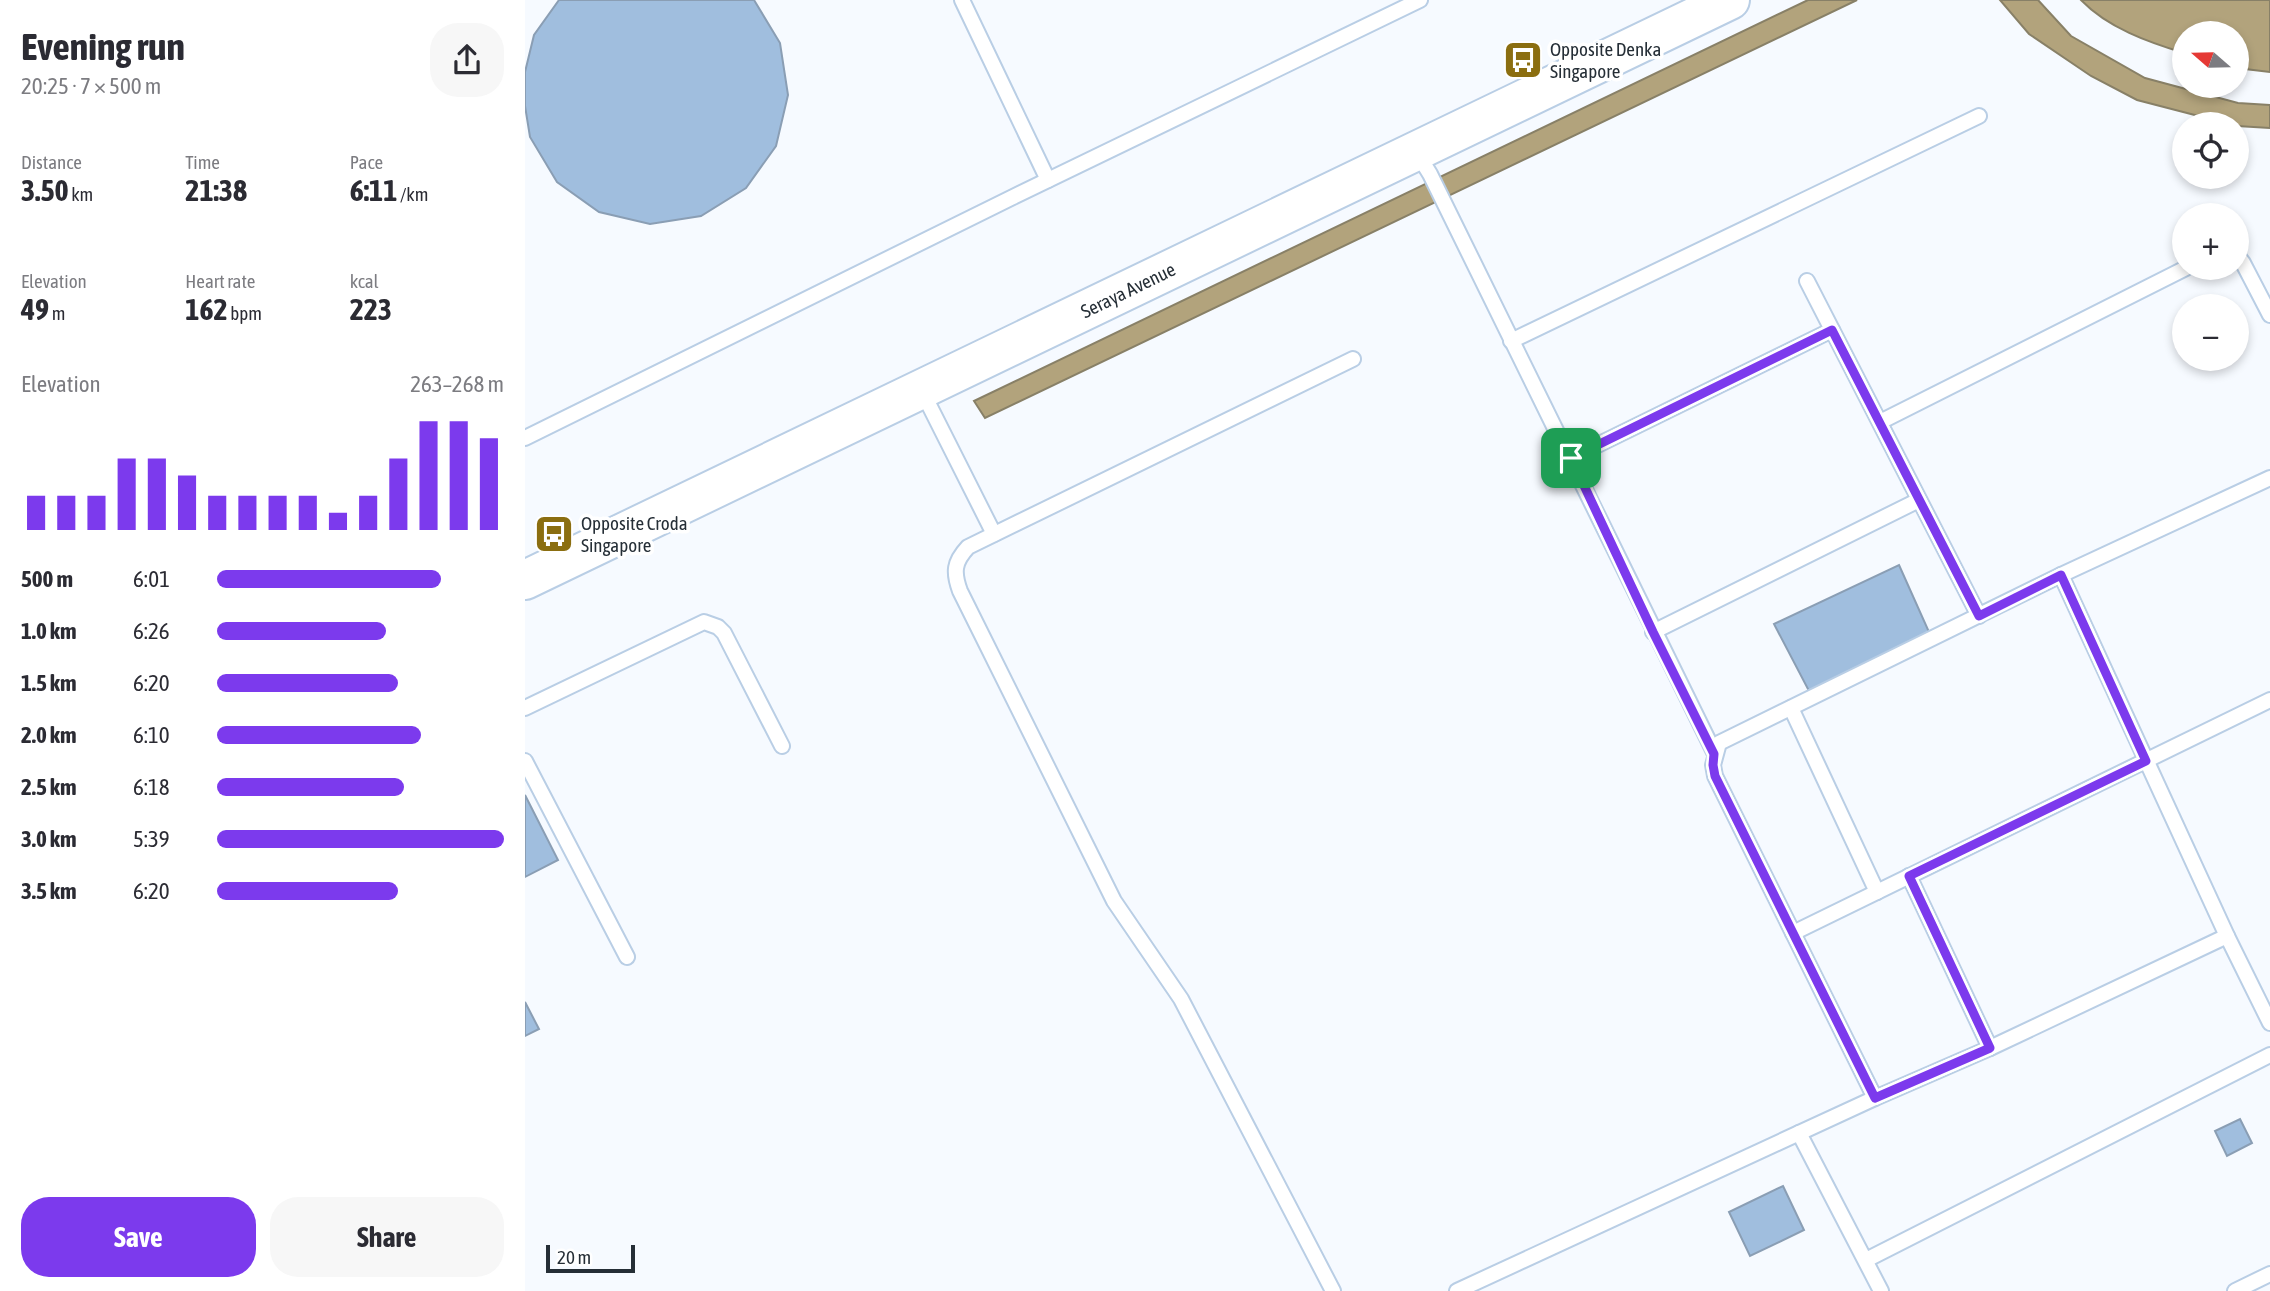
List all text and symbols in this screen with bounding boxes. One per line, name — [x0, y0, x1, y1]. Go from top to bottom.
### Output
north arrow — [2172, 21, 2249, 98]
map controls — [2172, 21, 2249, 371]
button: share — [430, 23, 504, 97]
text: Evening run — [21, 25, 185, 68]
place label: Opposite Denka Singapore — [1550, 38, 1661, 82]
bus stop icon: Opposite Denka Singapore — [1502, 39, 1544, 81]
text: 20:25 · 7 × 500 m — [21, 73, 161, 99]
button: locate — [2172, 112, 2249, 189]
text: Distance — [21, 151, 82, 173]
text: Time — [185, 151, 220, 173]
text: Pace — [350, 151, 383, 173]
text: 3.50 — [21, 173, 69, 207]
text: 21:38 — [185, 173, 247, 207]
text: 6:11 — [350, 173, 397, 207]
text: km — [69, 183, 93, 205]
text: /km — [397, 183, 428, 205]
button: + — [2172, 203, 2249, 280]
street label: Seraya Avenue — [1077, 258, 1179, 322]
text: Elevation — [21, 270, 87, 292]
text: Heart rate — [185, 270, 255, 292]
text: kcal — [350, 270, 379, 292]
text: 49 — [21, 292, 49, 326]
text: 162 — [185, 292, 228, 326]
text: 223 — [350, 292, 392, 326]
button: − — [2172, 294, 2249, 371]
text: m — [49, 302, 66, 324]
text: bpm — [228, 302, 262, 324]
text: Elevation — [21, 371, 101, 397]
text: 263–268 m — [410, 371, 504, 397]
pin — [1541, 428, 1601, 488]
icon: arrive — [1552, 439, 1590, 477]
place label: Opposite Croda Singapore — [581, 512, 688, 556]
bus stop icon: Opposite Croda Singapore — [533, 513, 575, 555]
text: 500 m — [21, 566, 73, 592]
text: 6:01 — [133, 566, 170, 592]
text: 1.0 km — [21, 618, 77, 644]
text: 6:26 — [133, 618, 170, 644]
text: 1.5 km — [21, 670, 77, 696]
text: 6:20 — [133, 670, 170, 696]
text: 2.0 km — [21, 722, 77, 748]
text: 6:10 — [133, 722, 170, 748]
text: 2.5 km — [21, 774, 77, 800]
text: 6:18 — [133, 774, 170, 800]
text: 3.0 km — [21, 826, 77, 852]
text: 5:39 — [133, 826, 170, 852]
text: 3.5 km — [21, 878, 77, 904]
text: 6:20 — [133, 878, 170, 904]
button: Save — [21, 1197, 256, 1277]
button: Share — [270, 1197, 504, 1277]
scale bar — [546, 1242, 635, 1274]
text: 20 m — [557, 1246, 591, 1268]

